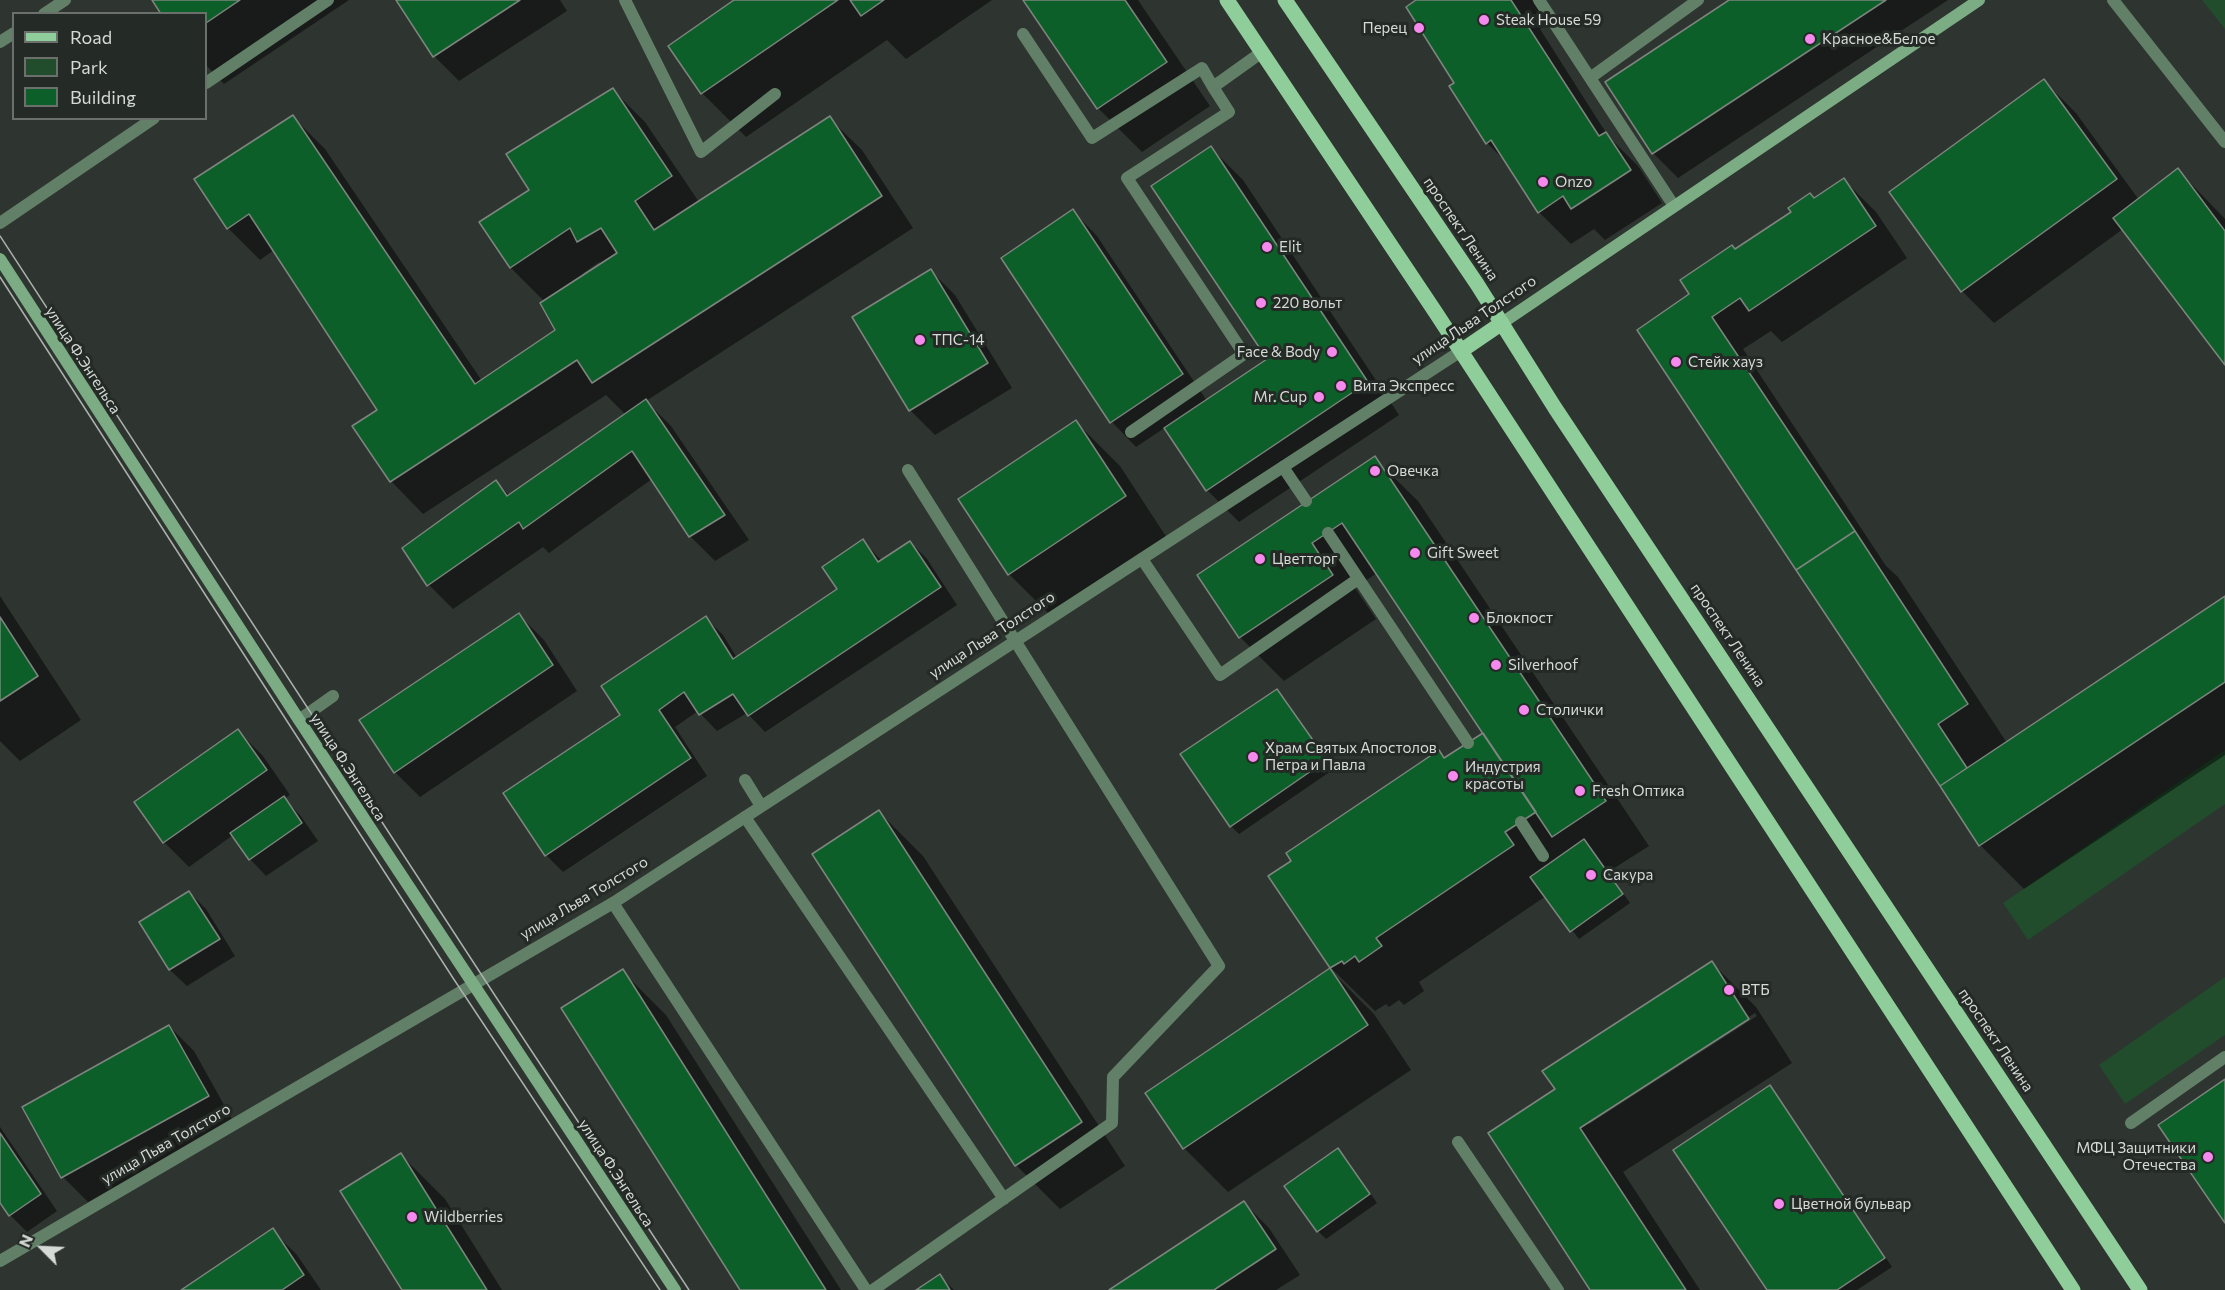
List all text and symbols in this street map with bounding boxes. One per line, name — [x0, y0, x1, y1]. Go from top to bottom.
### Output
place label: Steak House 59 — [1496, 11, 1601, 29]
legend — [12, 12, 207, 120]
marker: Steak House 59 — [1477, 13, 1491, 27]
place label: Перец — [1362, 19, 1407, 37]
marker: Перец — [1412, 21, 1426, 35]
text: Road — [70, 26, 112, 48]
place label: Красное&Белое — [1822, 30, 1935, 48]
marker: Красное&Белое — [1803, 32, 1817, 46]
text: Park — [70, 56, 108, 78]
text: Building — [70, 86, 136, 108]
place label: Onzo — [1555, 173, 1592, 191]
street label: проспект Ленина — [1420, 174, 1502, 284]
marker: Onzo — [1536, 175, 1550, 189]
place label: Elit — [1279, 238, 1302, 256]
marker: Elit — [1260, 240, 1274, 254]
street label: улица Льва Толстого — [1408, 272, 1540, 368]
place label: 220 вольт — [1273, 294, 1342, 312]
marker: 220 вольт — [1254, 296, 1268, 310]
street label: улица Ф.Энгельса — [42, 303, 124, 417]
place label: ТПС-14 — [932, 331, 985, 349]
marker: ТПС-14 — [913, 333, 927, 347]
place label: Face & Body — [1237, 343, 1320, 361]
marker: Face & Body — [1325, 345, 1339, 359]
place label: Стейк хауз — [1688, 353, 1763, 371]
marker: Стейк хауз — [1669, 355, 1683, 369]
place label: Вита Экспресс — [1353, 377, 1454, 395]
marker: Вита Экспресс — [1334, 379, 1348, 393]
place label: Mr. Cup — [1253, 388, 1307, 406]
marker: Mr. Cup — [1312, 390, 1326, 404]
place label: Овечка — [1387, 462, 1439, 480]
marker: Овечка — [1368, 464, 1382, 478]
place label: Gift Sweet — [1427, 544, 1499, 562]
marker: Gift Sweet — [1408, 546, 1422, 560]
place label: Цветторг — [1272, 550, 1338, 568]
marker: Цветторг — [1253, 552, 1267, 566]
street label: проспект Ленина — [1687, 580, 1769, 690]
street label: улица Льва Толстого — [926, 588, 1058, 682]
place label: Блокпост — [1486, 609, 1553, 627]
marker: Блокпост — [1467, 611, 1481, 625]
place label: Silverhoof — [1508, 656, 1578, 674]
marker: Silverhoof — [1489, 658, 1503, 672]
place label: Столички — [1536, 701, 1604, 719]
marker: Столички — [1517, 703, 1531, 717]
street label: улица Ф.Энгельса — [307, 710, 389, 824]
place label: Храм Святых Апостолов Петра и Павла — [1265, 739, 1437, 774]
marker: Храм Святых Апостолов Петра и Павла — [1246, 750, 1260, 764]
place label: Индустрия красоты — [1465, 758, 1541, 793]
marker: Индустрия красоты — [1446, 769, 1460, 783]
place label: Fresh Оптика — [1592, 782, 1685, 800]
marker: Fresh Оптика — [1573, 784, 1587, 798]
street label: улица Льва Толстого — [517, 853, 651, 943]
place label: Сакура — [1603, 866, 1653, 884]
marker: Сакура — [1584, 868, 1598, 882]
place label: ВТБ — [1741, 981, 1770, 999]
marker: ВТБ — [1722, 983, 1736, 997]
street label: проспект Ленина — [1955, 985, 2037, 1095]
street label: улица Льва Толстого — [98, 1100, 234, 1188]
street label: улица Ф.Энгельса — [575, 1116, 657, 1230]
place label: МФЦ Защитники Отечества — [2076, 1139, 2196, 1174]
marker: МФЦ Защитники Отечества — [2201, 1150, 2215, 1164]
place label: Цветной бульвар — [1791, 1195, 1911, 1213]
marker: Цветной бульвар — [1772, 1197, 1786, 1211]
place label: Wildberries — [424, 1208, 503, 1226]
marker: Wildberries — [405, 1210, 419, 1224]
north arrow — [12, 1218, 72, 1278]
text: N — [14, 1231, 36, 1250]

